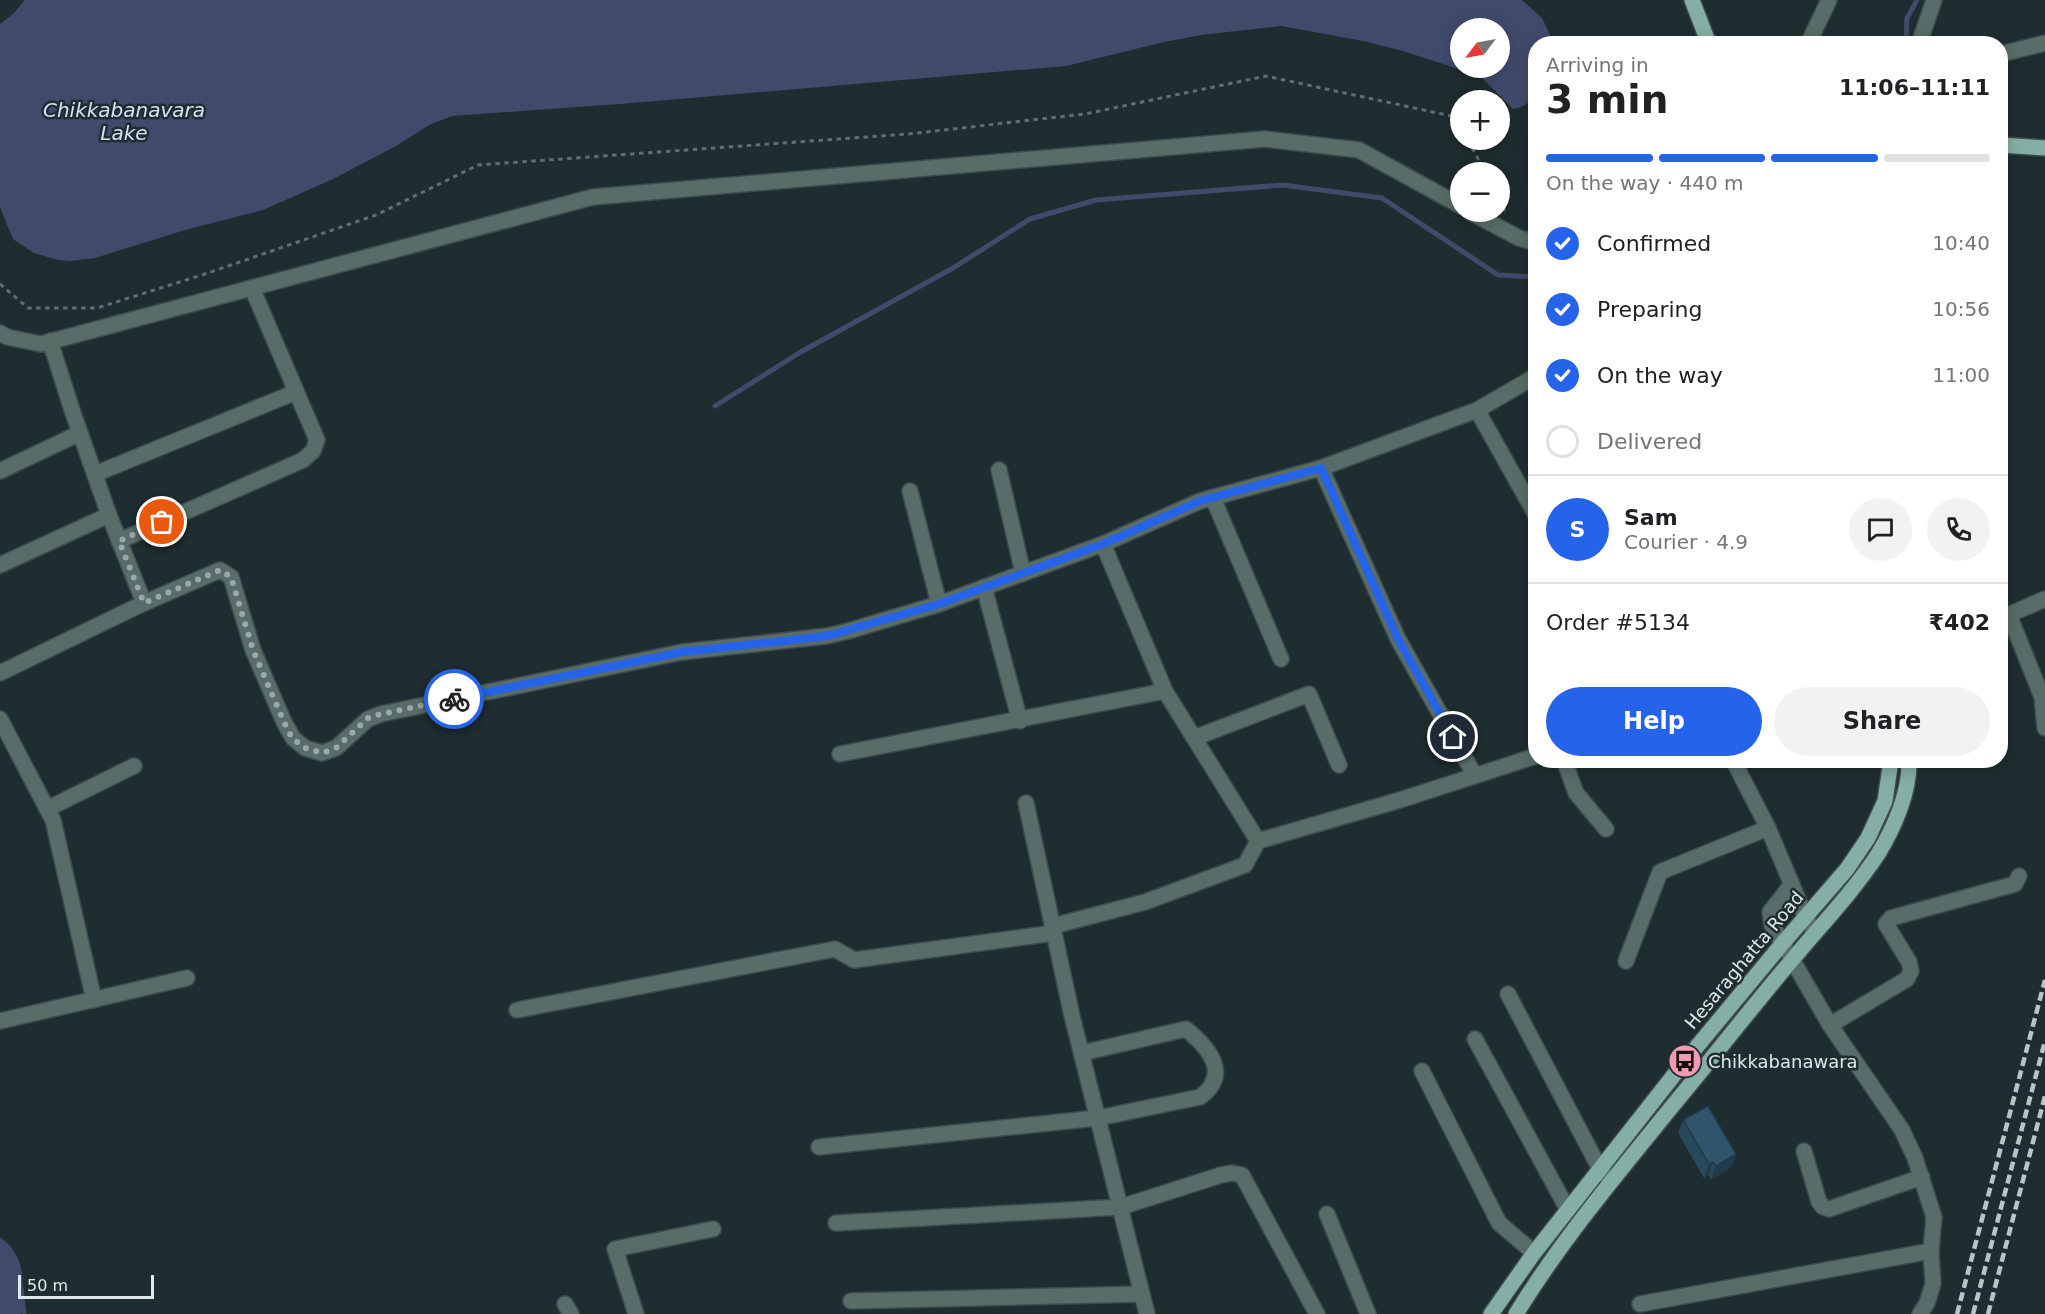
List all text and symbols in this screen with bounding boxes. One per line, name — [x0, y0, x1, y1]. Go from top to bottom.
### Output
north arrow — [1450, 18, 1510, 78]
map controls — [1450, 18, 1510, 222]
text: Arriving in — [1546, 53, 1649, 77]
text: 11:06–11:11 — [1839, 75, 1990, 100]
text: 3 min — [1546, 77, 1668, 122]
button: + — [1450, 90, 1510, 150]
water label: Chikkabanavara Lake — [43, 98, 205, 145]
button: − — [1450, 162, 1510, 222]
text: On the way · 440 m — [1546, 171, 1744, 195]
icon: check — [1546, 227, 1579, 260]
text: Confirmed — [1597, 231, 1711, 256]
text: 10:40 — [1932, 231, 1990, 255]
icon: check — [1546, 293, 1579, 326]
text: Preparing — [1597, 297, 1703, 322]
text: 10:56 — [1932, 297, 1990, 321]
icon: check — [1546, 359, 1579, 392]
text: On the way — [1597, 363, 1723, 388]
text: 11:00 — [1932, 363, 1990, 387]
text: Delivered — [1597, 429, 1702, 454]
pin — [136, 496, 187, 547]
button: chat — [1849, 498, 1912, 561]
button: phone — [1927, 498, 1990, 561]
icon: bag — [145, 505, 178, 538]
text: Sam — [1624, 505, 1678, 530]
text: S — [1570, 517, 1585, 542]
text: Courier · 4.9 — [1624, 530, 1748, 554]
text: Order #5134 — [1546, 610, 1690, 635]
text: ₹402 — [1929, 610, 1990, 635]
courier — [424, 669, 484, 729]
icon: bike — [438, 683, 471, 716]
button: Help — [1546, 687, 1762, 756]
button: Share — [1774, 687, 1990, 756]
pin — [1427, 711, 1478, 762]
icon: home — [1436, 720, 1469, 753]
street label: Hesaraghatta Road — [1680, 887, 1808, 1033]
bus stop icon: Chikkabanawara — [1667, 1043, 1703, 1079]
place label: Chikkabanawara — [1708, 1051, 1858, 1072]
scale bar — [18, 1272, 154, 1300]
text: 50 m — [27, 1276, 68, 1295]

